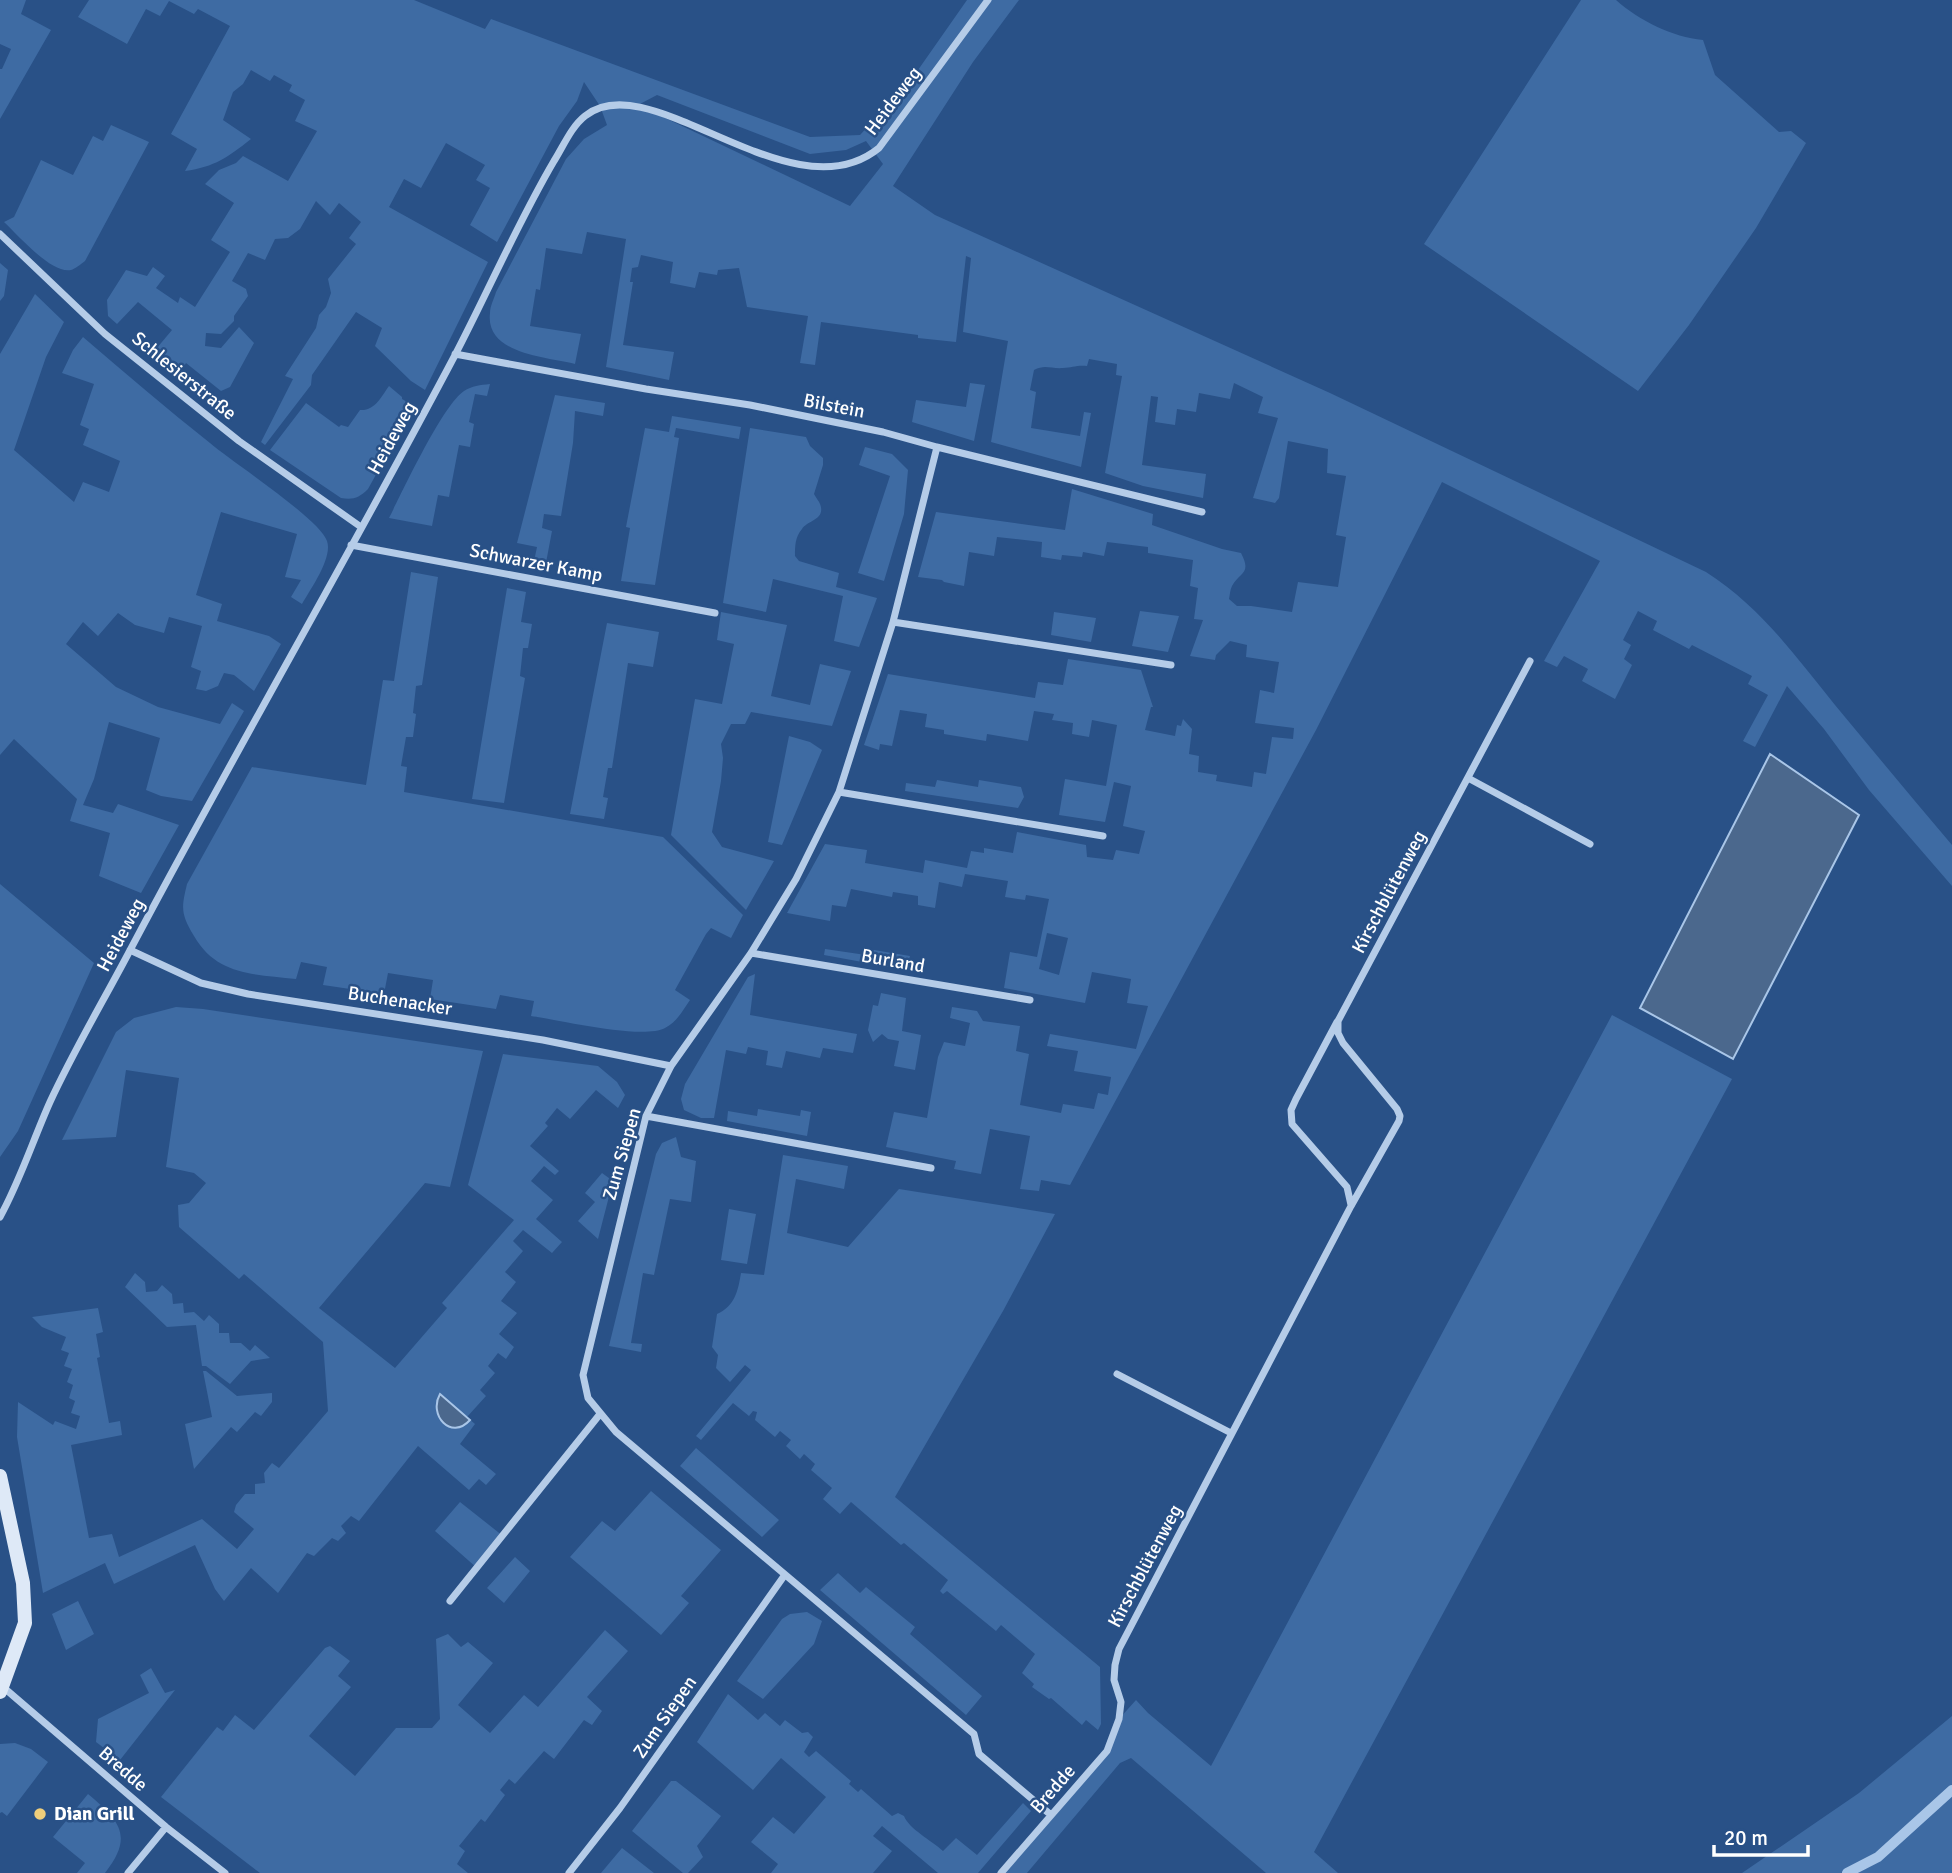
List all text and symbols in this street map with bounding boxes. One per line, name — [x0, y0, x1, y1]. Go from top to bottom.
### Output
street label: Heideweg — [859, 62, 927, 140]
street label: Schlesierstraße — [127, 327, 241, 425]
street label: Bilstein — [801, 388, 867, 424]
street label: Heideweg — [362, 397, 422, 479]
street label: Schwarzer Kamp — [467, 538, 605, 588]
street label: Kirschblütenweg — [1346, 826, 1432, 958]
street label: Heideweg — [92, 894, 150, 976]
street label: Burland — [859, 944, 927, 978]
street label: Buchenacker — [346, 981, 454, 1021]
street label: Zum Siepen — [597, 1105, 647, 1203]
street label: Kirschblütenweg — [1102, 1500, 1188, 1632]
street label: Zum Siepen — [628, 1671, 702, 1763]
street label: Bredde — [94, 1741, 152, 1797]
street label: Bredde — [1025, 1760, 1081, 1818]
place label: Dian Grill — [54, 1802, 134, 1826]
marker: Dian Grill — [32, 1806, 48, 1822]
scale bar — [1714, 1814, 1808, 1858]
text: 20 m — [1724, 1825, 1768, 1851]

